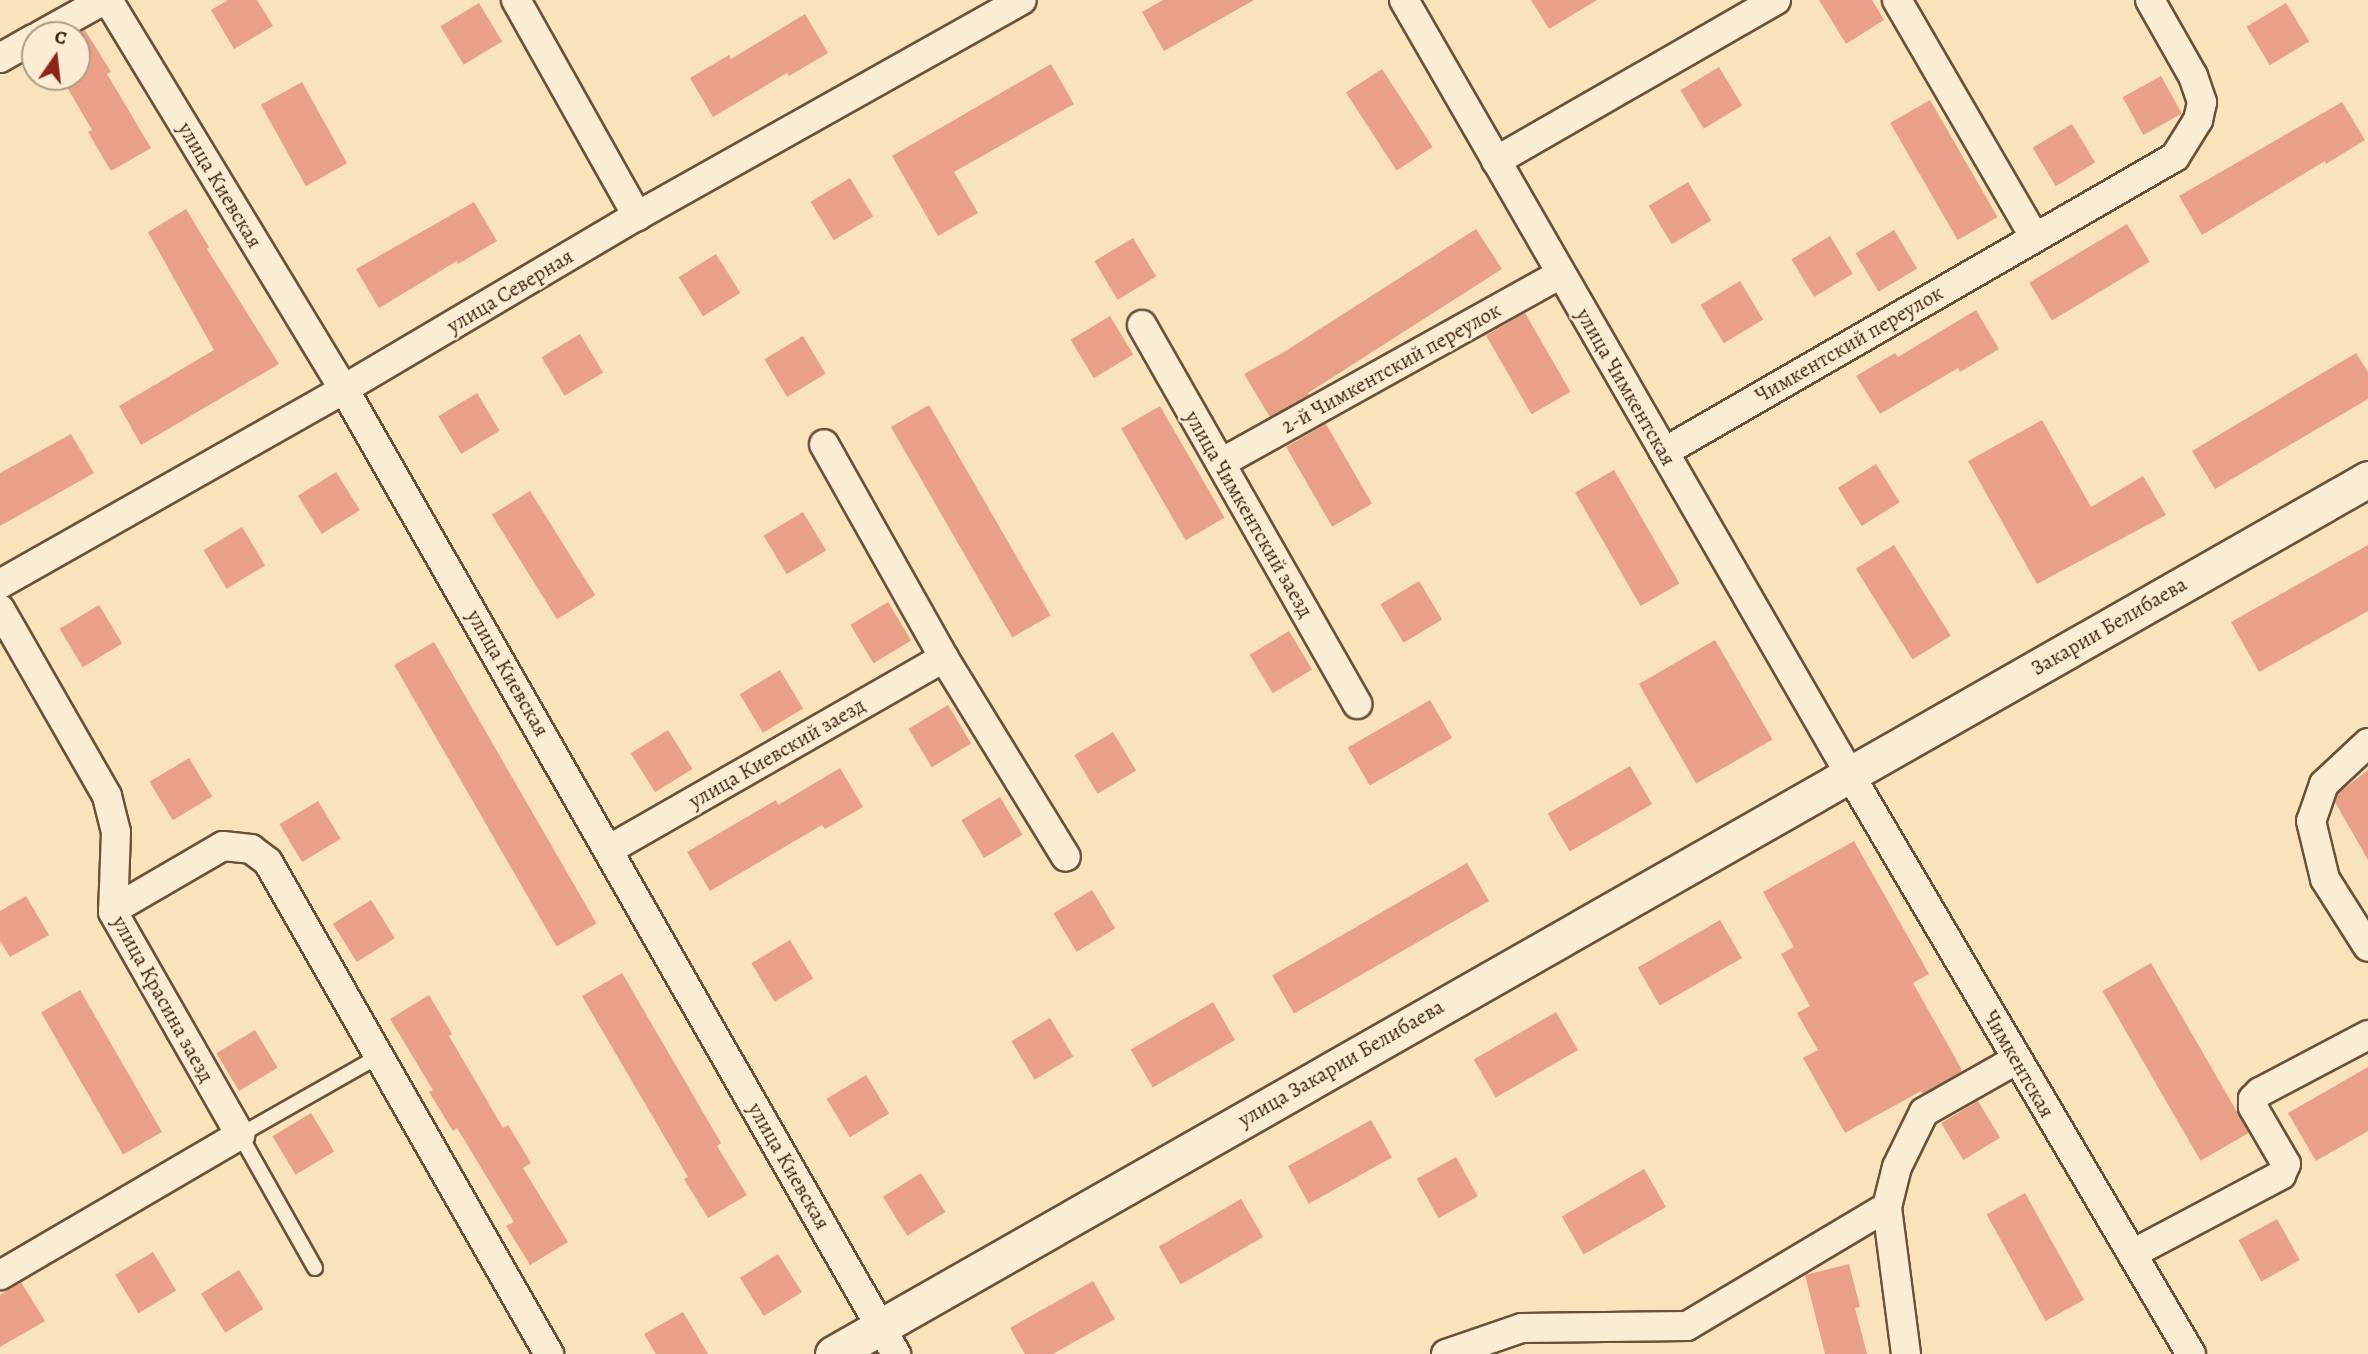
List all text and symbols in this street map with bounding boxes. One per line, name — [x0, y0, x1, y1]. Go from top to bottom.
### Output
north arrow — [21, 21, 91, 91]
text: С — [52, 24, 69, 52]
street label: улица Киевская — [173, 117, 267, 253]
street label: улица Северная — [442, 243, 578, 339]
street label: Чимкентский переулок — [1751, 280, 1947, 408]
street label: 2-й Чимкентский переулок — [1277, 297, 1505, 439]
street label: улица Чимкентская — [1571, 304, 1681, 470]
street label: улица Чимкентский заезд — [1179, 406, 1319, 622]
street label: Закарии Белибаева — [2027, 571, 2191, 681]
street label: улица Киевская — [461, 605, 555, 741]
street label: улица Киевский заезд — [684, 692, 870, 814]
street label: улица Красина заезд — [107, 911, 219, 1087]
street label: улица Закарии Белибаева — [1234, 994, 1448, 1132]
street label: Чимкентская — [1978, 1006, 2060, 1122]
street label: улица Киевская — [742, 1098, 836, 1234]

